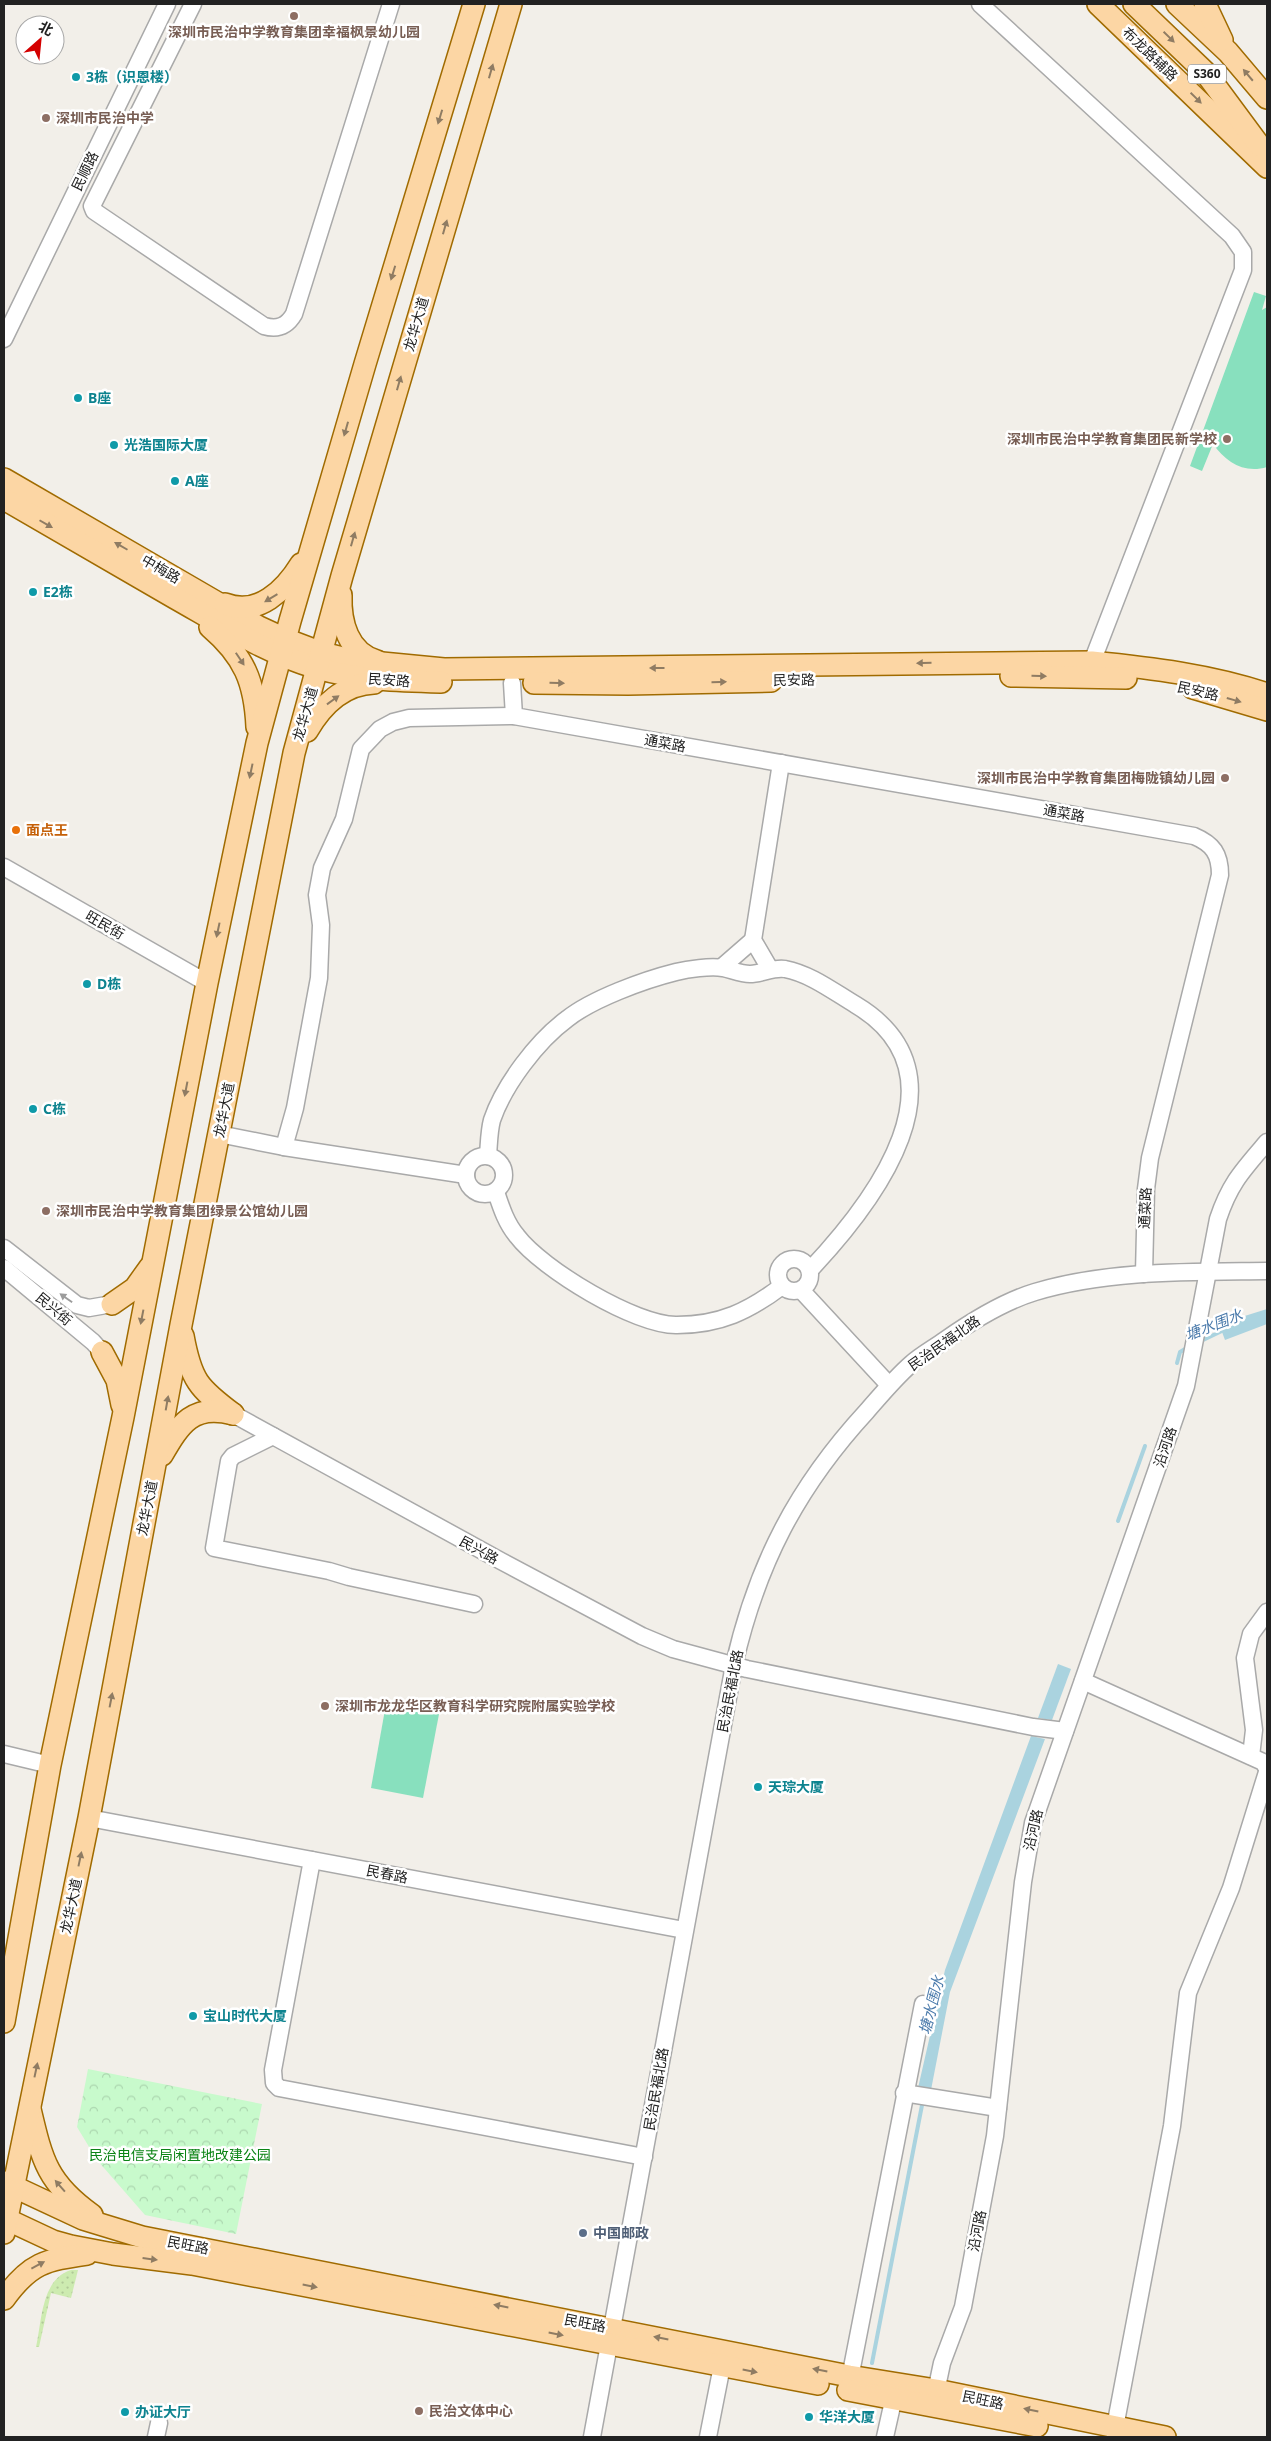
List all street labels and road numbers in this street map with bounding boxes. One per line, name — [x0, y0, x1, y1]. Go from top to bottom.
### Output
street label: 布龙路辅路 — [1119, 22, 1182, 85]
road number: S360 — [1188, 64, 1226, 84]
street label: 民顺路 — [67, 148, 102, 194]
street label: 龙华大道 — [399, 294, 432, 353]
street label: 中梅路 — [138, 550, 184, 587]
street label: 民安路 — [367, 669, 411, 690]
street label: 民安路 — [773, 670, 815, 689]
street label: 民安路 — [1176, 677, 1221, 704]
street label: 龙华大道 — [288, 684, 321, 743]
street label: 通菜路 — [643, 730, 687, 756]
street label: 通菜路 — [1042, 800, 1086, 826]
street label: 旺民街 — [82, 906, 128, 943]
street label: 龙华大道 — [209, 1081, 238, 1139]
street label: 通菜路 — [1134, 1187, 1155, 1229]
street label: 民兴街 — [32, 1288, 77, 1329]
street label: 民治民福北路 — [904, 1311, 984, 1374]
street label: 沿河路 — [1149, 1424, 1180, 1470]
street label: 龙华大道 — [132, 1479, 161, 1537]
street label: 民兴路 — [456, 1531, 502, 1568]
street label: 民治民福北路 — [712, 1648, 747, 1734]
street label: 沿河路 — [1019, 1807, 1046, 1852]
street label: 民春路 — [365, 1860, 410, 1887]
street label: 龙华大道 — [55, 1877, 86, 1935]
street label: 民治民福北路 — [639, 2046, 672, 2132]
street label: 沿河路 — [963, 2208, 990, 2253]
street label: 民旺路 — [166, 2231, 211, 2258]
street label: 民旺路 — [563, 2309, 608, 2336]
street label: 民旺路 — [961, 2386, 1006, 2413]

